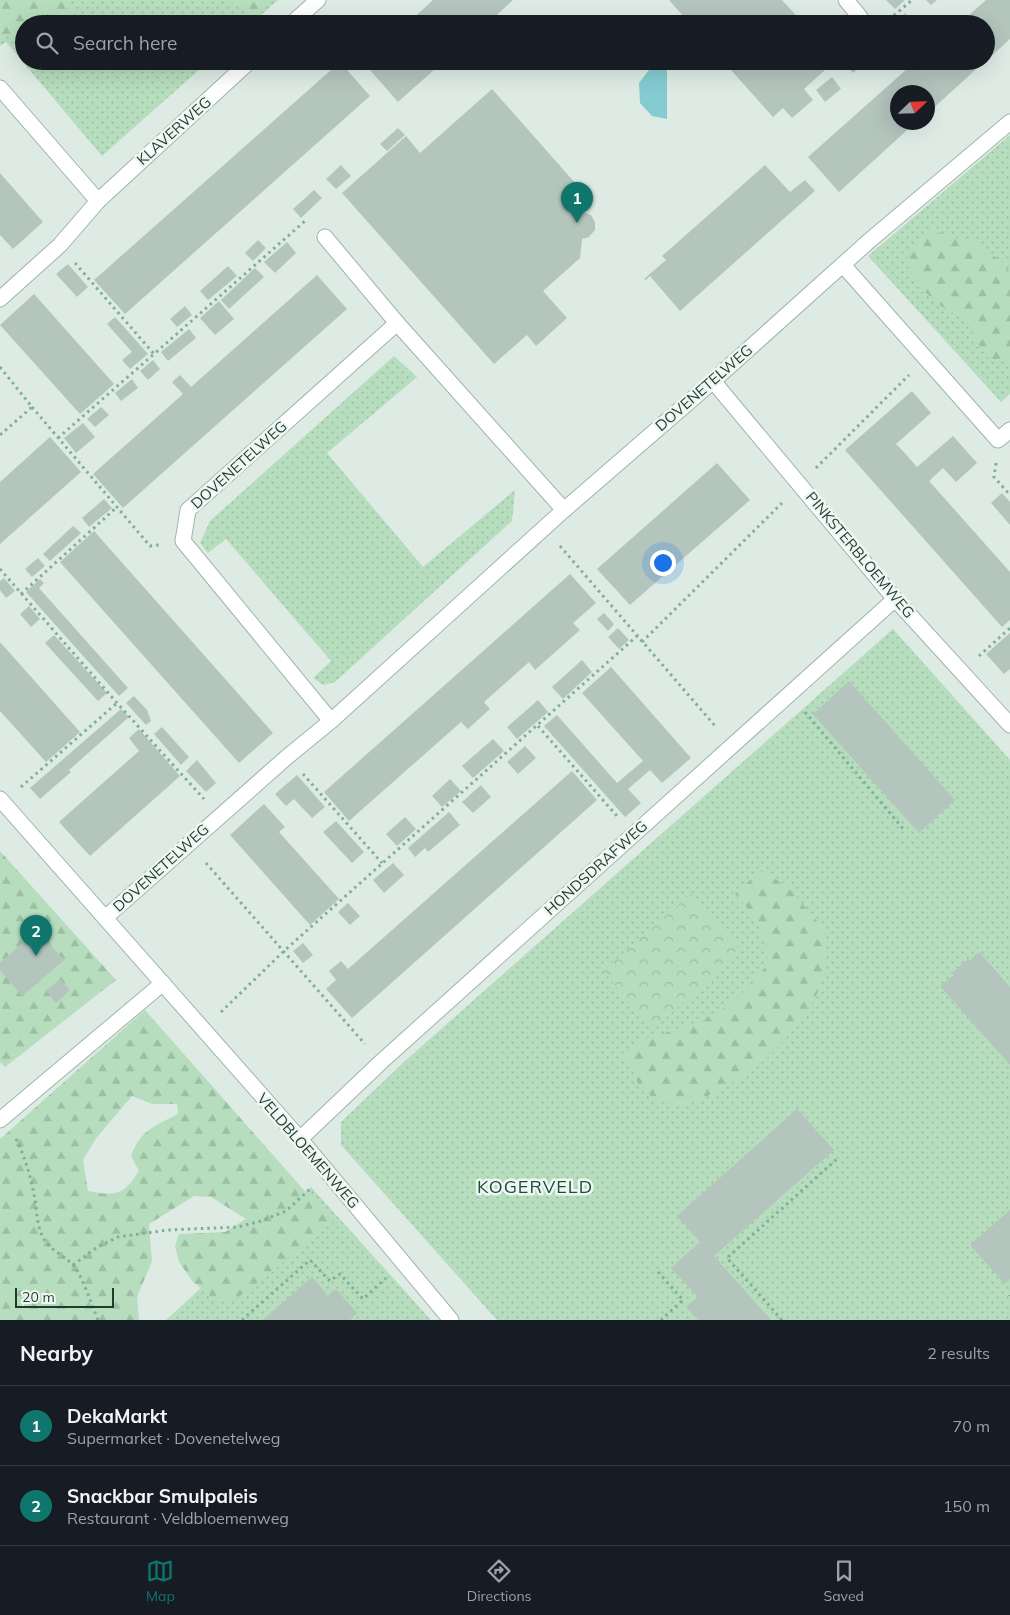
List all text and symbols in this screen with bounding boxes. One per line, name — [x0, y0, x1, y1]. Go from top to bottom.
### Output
search box — [15, 15, 995, 70]
icon: search — [33, 29, 61, 57]
text: Search here — [73, 31, 177, 55]
north arrow — [890, 85, 935, 130]
street label: KLAVERWEG — [133, 92, 215, 169]
pin: 1 — [561, 182, 593, 223]
street label: DOVENETELWEG — [651, 340, 756, 435]
street label: DOVENETELWEG — [187, 417, 291, 513]
street label: PINKSTERBLOEMWEG — [802, 488, 919, 622]
your location — [650, 550, 676, 576]
street label: HONDSDRAFWEG — [540, 816, 651, 919]
street label: DOVENETELWEG — [109, 820, 213, 916]
pin: 2 — [20, 915, 52, 956]
street label: VELDBLOEMENWEG — [253, 1089, 364, 1212]
district label: KOGERVELD — [477, 1175, 593, 1198]
scale bar — [15, 1285, 114, 1308]
text: 20 m — [22, 1288, 55, 1306]
text: Nearby — [20, 1340, 93, 1366]
text: 2 results — [927, 1343, 990, 1363]
text: DekaMarkt — [67, 1404, 167, 1428]
text: 1 — [31, 1416, 41, 1436]
text: 70 m — [953, 1416, 990, 1436]
text: Supermarket · Dovenetelweg — [67, 1428, 280, 1448]
text: Snackbar Smulpaleis — [67, 1484, 258, 1508]
text: 2 — [31, 1496, 41, 1516]
text: 150 m — [943, 1496, 990, 1516]
text: Restaurant · Veldbloemenweg — [67, 1508, 289, 1528]
tab: Map — [146, 1557, 175, 1605]
tab: Directions — [467, 1557, 532, 1605]
tab: Saved — [824, 1557, 864, 1605]

